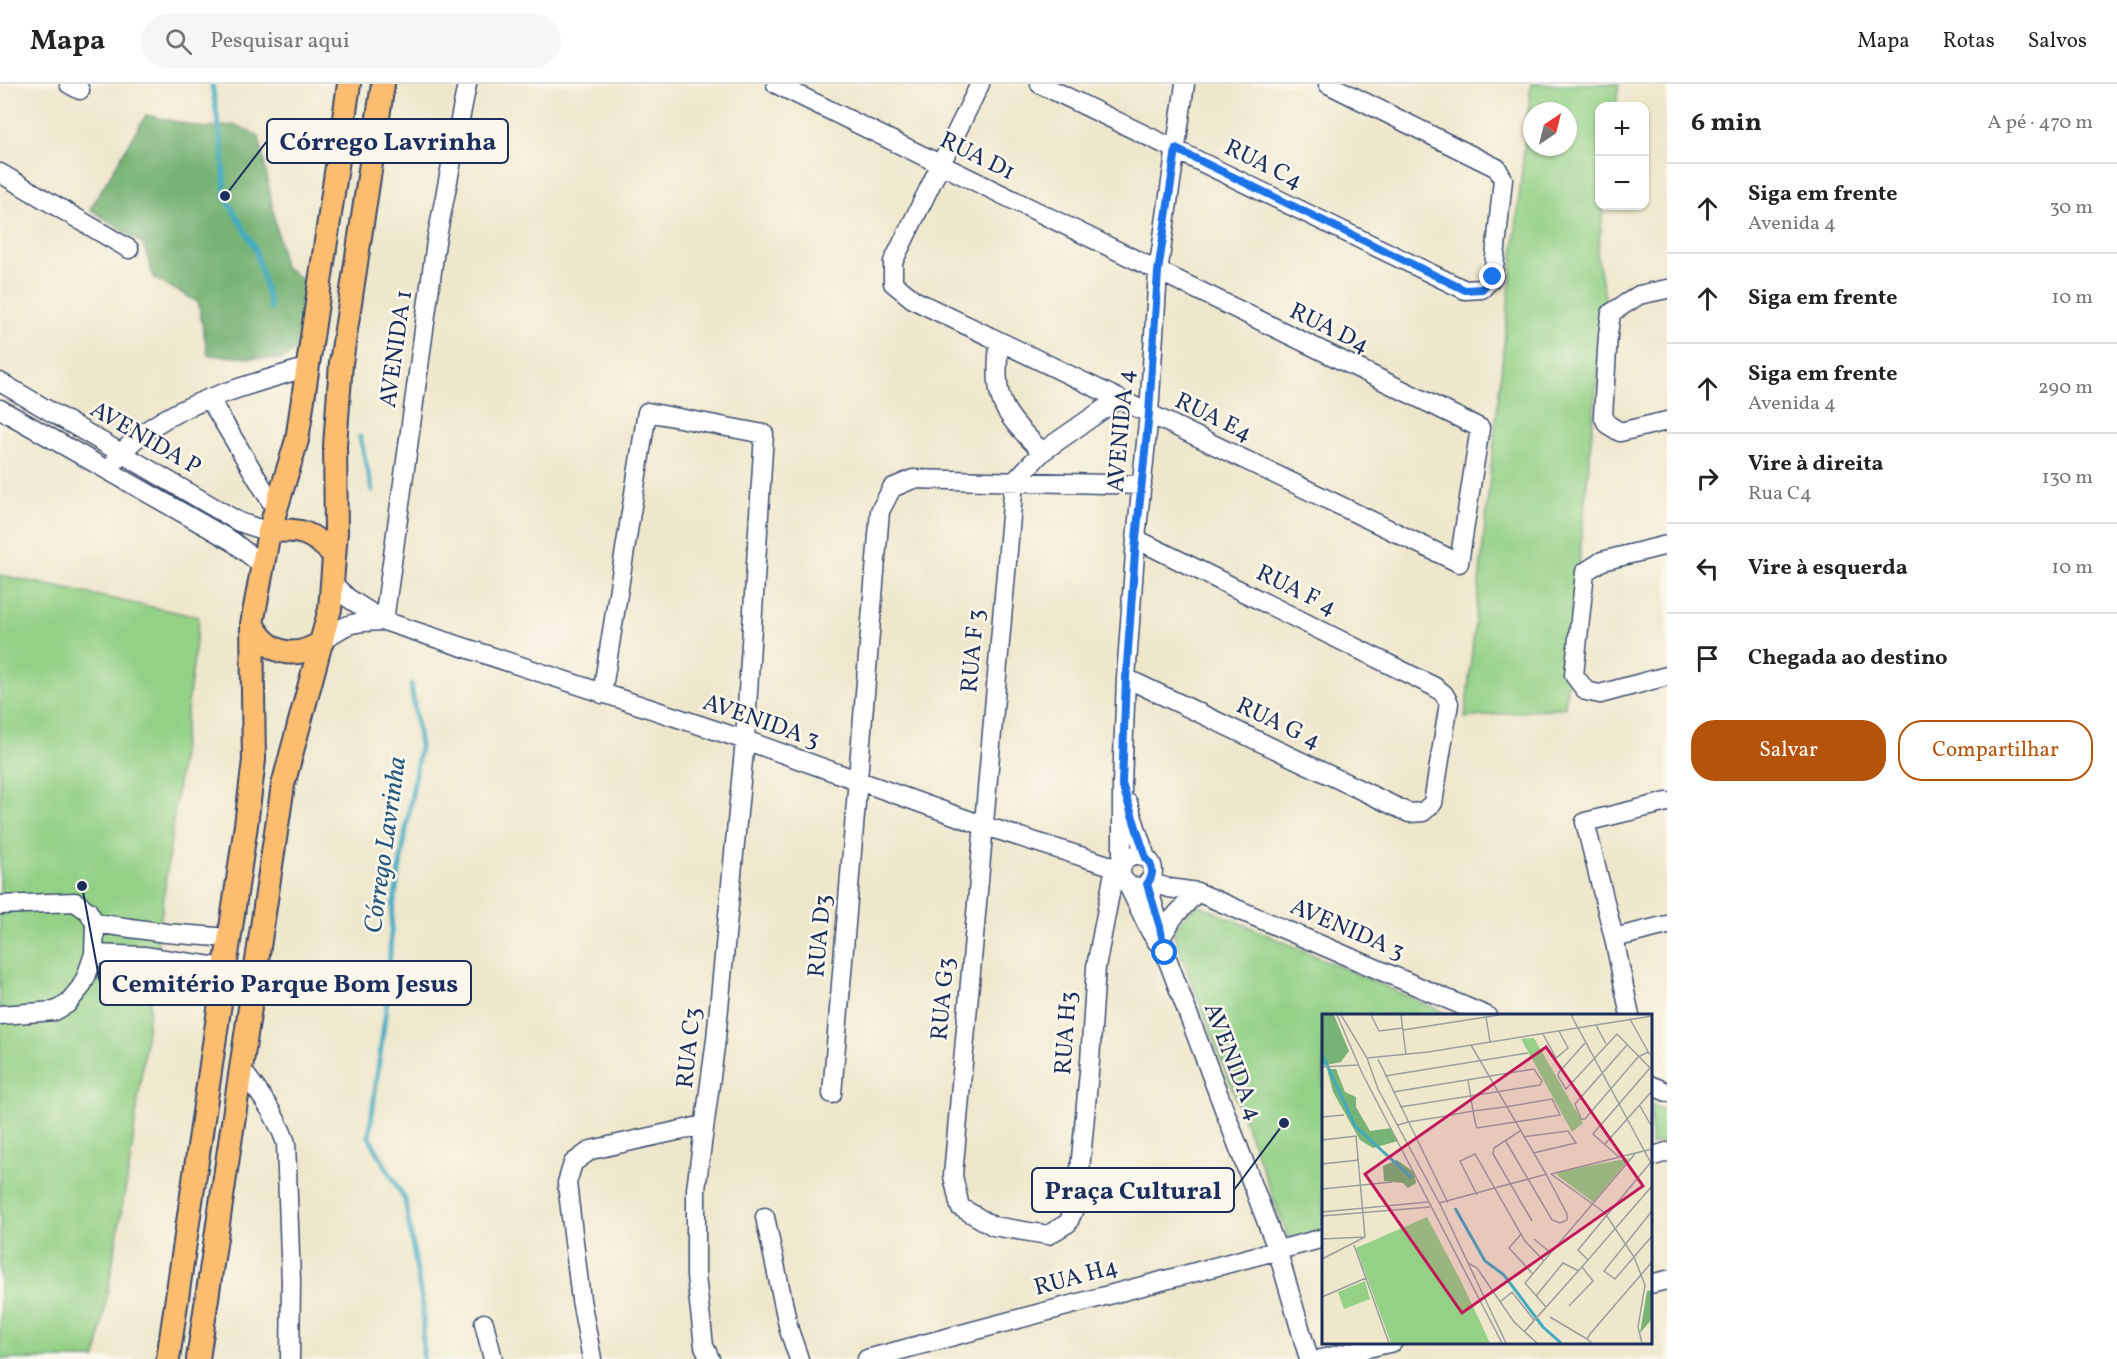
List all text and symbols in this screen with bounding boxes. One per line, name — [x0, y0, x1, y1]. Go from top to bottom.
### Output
search box — [141, 14, 561, 68]
text: Mapa — [30, 22, 105, 61]
icon: search — [162, 25, 195, 58]
text: Pesquisar aqui — [210, 26, 350, 57]
text: Mapa — [1857, 27, 1910, 56]
text: Rotas — [1943, 27, 1995, 56]
text: Salvos — [2028, 27, 2087, 56]
north arrow — [1523, 102, 1577, 156]
map controls — [1595, 102, 1649, 210]
button: + — [1595, 102, 1649, 156]
text: 6 min — [1691, 105, 1762, 141]
text: A pé · 470 m — [1988, 109, 2093, 137]
callout: Córrego Lavrinha — [267, 119, 508, 163]
street label: RUA D1 — [934, 124, 1020, 190]
text: Córrego Lavrinha — [279, 125, 497, 161]
street label: RUA C4 — [1218, 131, 1308, 199]
button: − — [1595, 156, 1649, 210]
text: Siga em frente — [1748, 179, 1898, 210]
icon: ahead — [1691, 192, 1724, 225]
text: 30 m — [2049, 194, 2093, 222]
text: Avenida 4 — [1748, 210, 1836, 238]
route end — [1479, 263, 1505, 289]
icon: ahead — [1691, 282, 1724, 315]
text: Siga em frente — [1748, 283, 1898, 314]
text: 10 m — [2052, 284, 2093, 312]
street label: AVENIDA 1 — [372, 288, 422, 410]
street label: RUA D4 — [1283, 295, 1375, 363]
text: Siga em frente — [1748, 359, 1898, 390]
street label: AVENIDA 4 — [1100, 368, 1144, 494]
icon: ahead — [1691, 372, 1724, 405]
text: 290 m — [2038, 374, 2093, 402]
street label: RUA E4 — [1169, 385, 1257, 451]
text: Avenida 4 — [1748, 390, 1836, 418]
street label: AVENIDA P — [83, 393, 207, 485]
text: Vire à direita — [1748, 449, 1884, 480]
icon: right — [1691, 462, 1724, 495]
text: 130 m — [2042, 464, 2093, 492]
text: Rua C4 — [1748, 480, 1812, 508]
icon: left — [1691, 552, 1724, 585]
text: Vire à esquerda — [1748, 553, 1908, 584]
text: 10 m — [2052, 554, 2093, 582]
street label: RUA F 4 — [1250, 557, 1342, 625]
street label: RUA F 3 — [953, 608, 995, 694]
icon: arrive — [1691, 642, 1724, 675]
text: Chegada ao destino — [1748, 643, 1948, 674]
street label: AVENIDA 3 — [698, 686, 824, 758]
street label: RUA G 4 — [1230, 690, 1326, 758]
button: Salvar — [1691, 720, 1886, 781]
button: Compartilhar — [1898, 720, 2093, 781]
water label: Córrego Lavrinha — [356, 754, 416, 936]
street label: AVENIDA 3 — [1284, 891, 1410, 969]
street label: RUA D3 — [800, 893, 842, 979]
route start — [1151, 939, 1177, 965]
street label: RUA G3 — [923, 956, 965, 1042]
callout: Cemitério Parque Bom Jesus — [100, 961, 471, 1005]
text: Cemitério Parque Bom Jesus — [112, 967, 458, 1003]
street label: RUA H3 — [1047, 990, 1087, 1076]
street label: AVENIDA 4 — [1194, 998, 1270, 1126]
street label: RUA C3 — [669, 1006, 711, 1090]
inset map — [1322, 1014, 1652, 1344]
callout: Praça Cultural — [1032, 1168, 1234, 1212]
text: Praça Cultural — [1044, 1174, 1222, 1210]
street label: RUA H4 — [1030, 1250, 1122, 1306]

